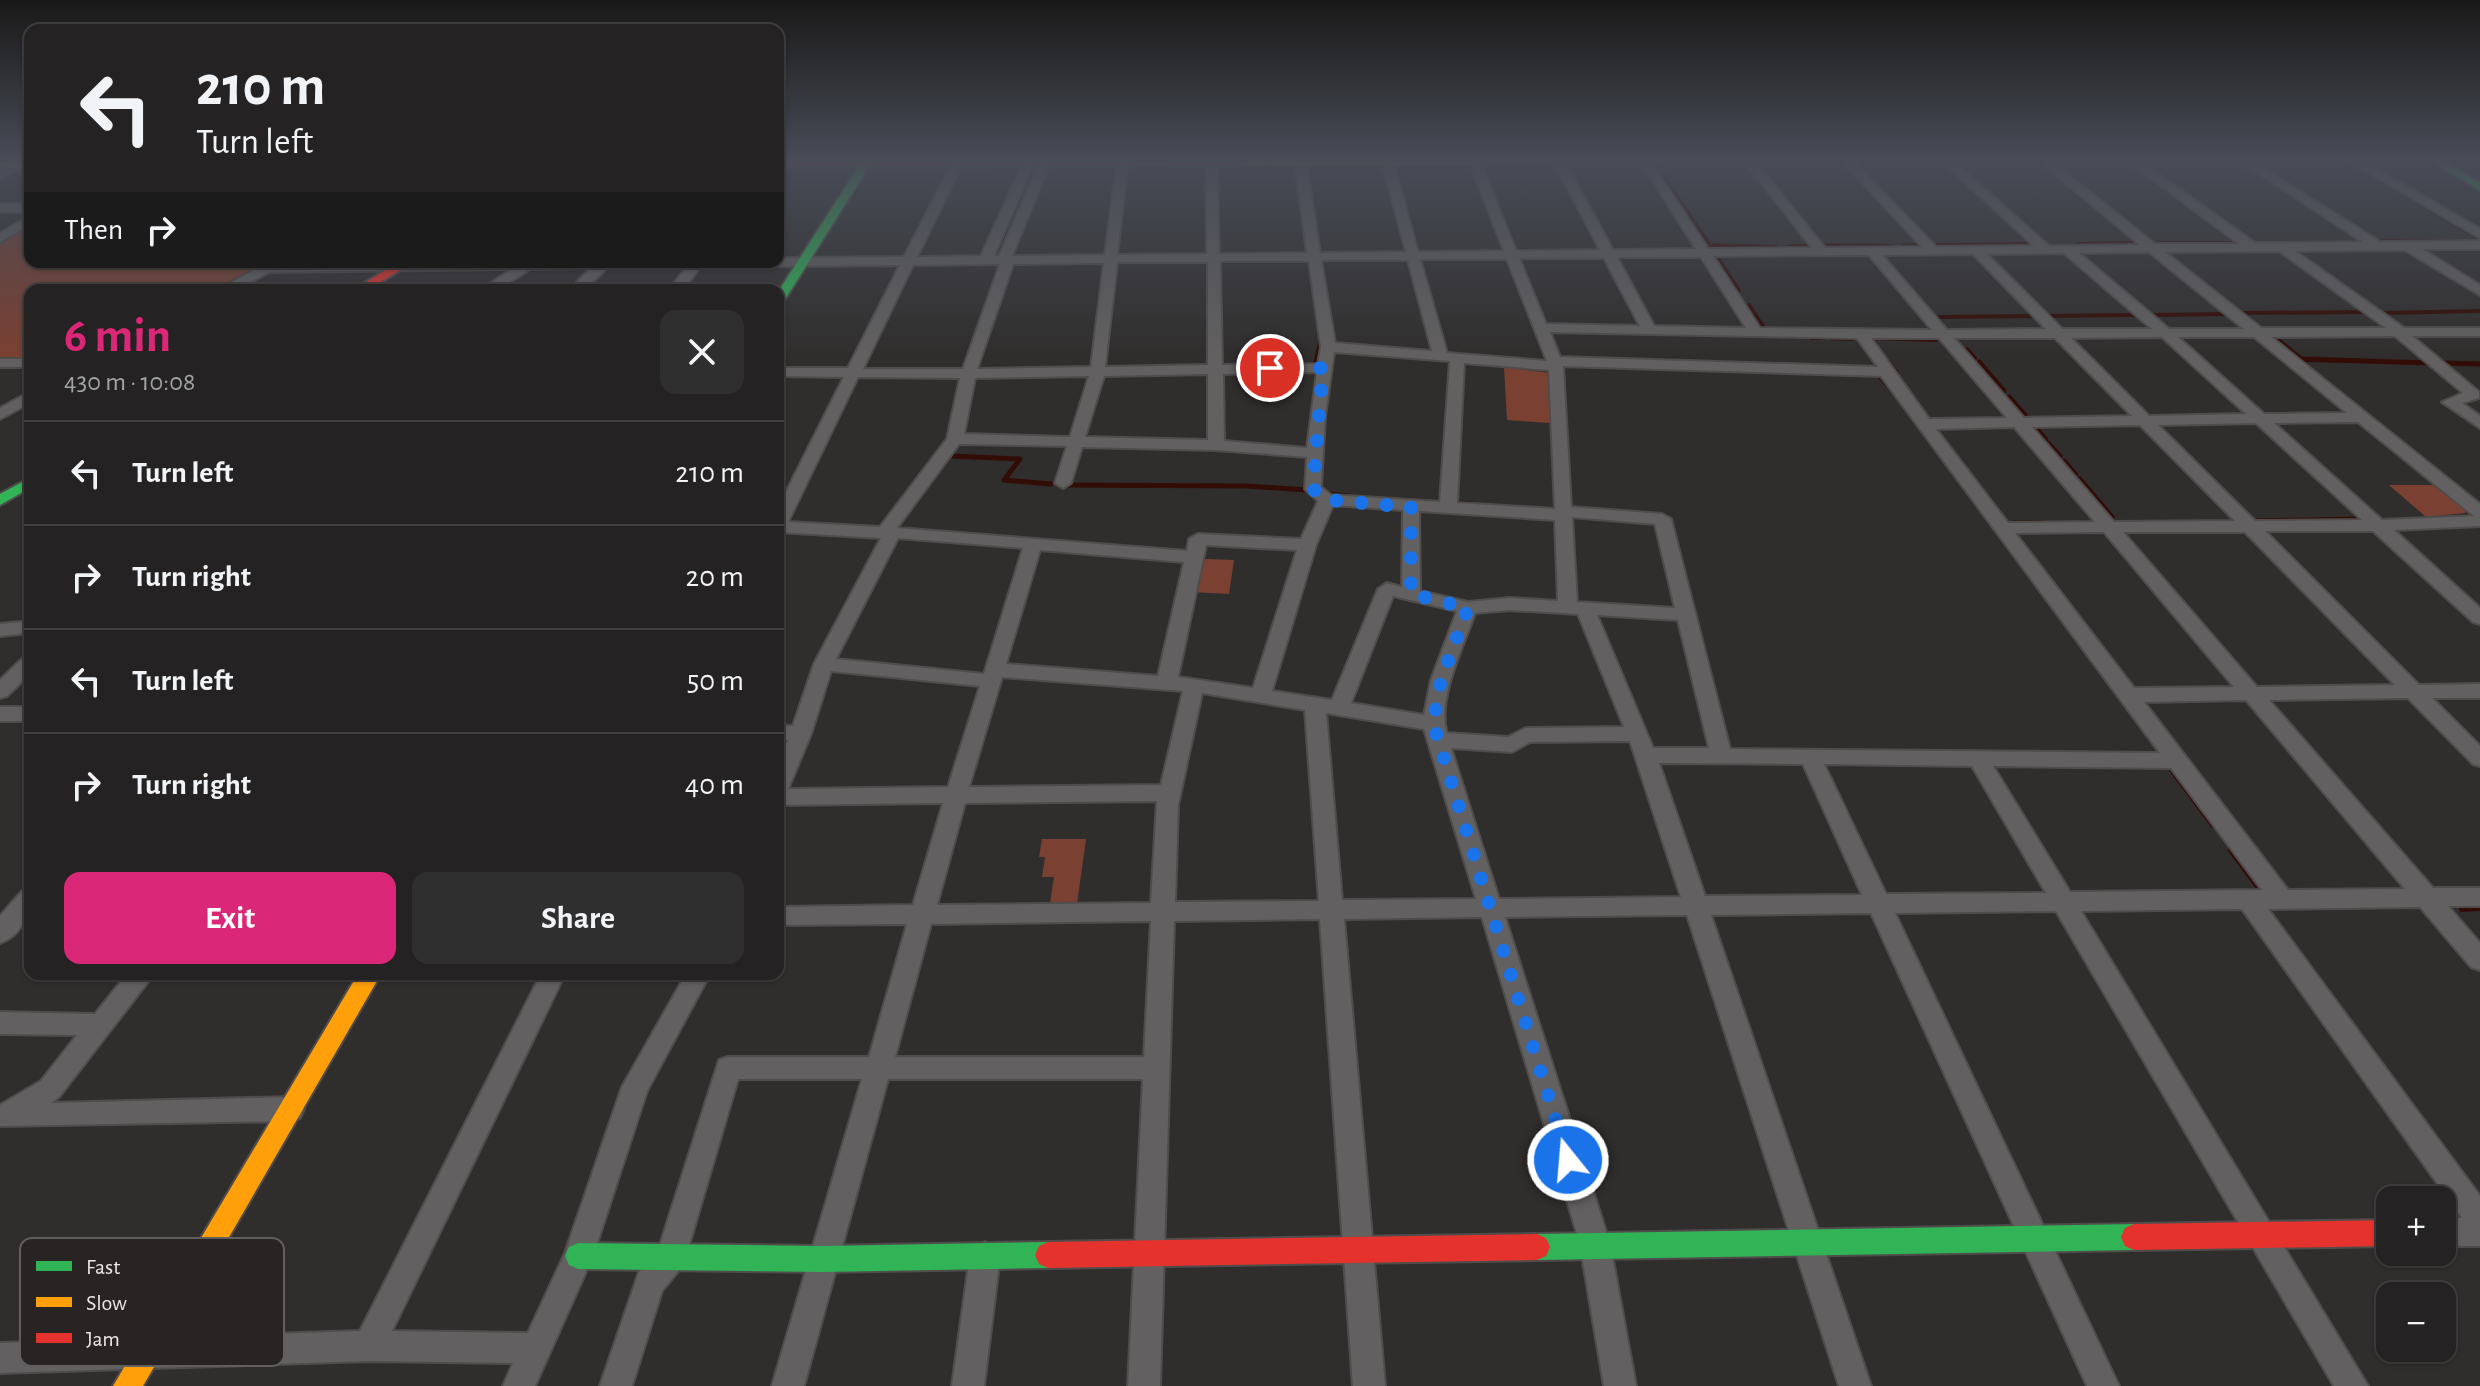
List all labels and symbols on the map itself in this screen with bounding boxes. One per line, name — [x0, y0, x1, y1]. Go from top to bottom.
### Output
pin — [1236, 334, 1304, 402]
position arrow — [1526, 1118, 1610, 1202]
legend — [20, 1238, 284, 1366]
text: Fast — [86, 1256, 120, 1278]
text: Slow — [86, 1292, 127, 1314]
text: Jam — [86, 1328, 120, 1350]

